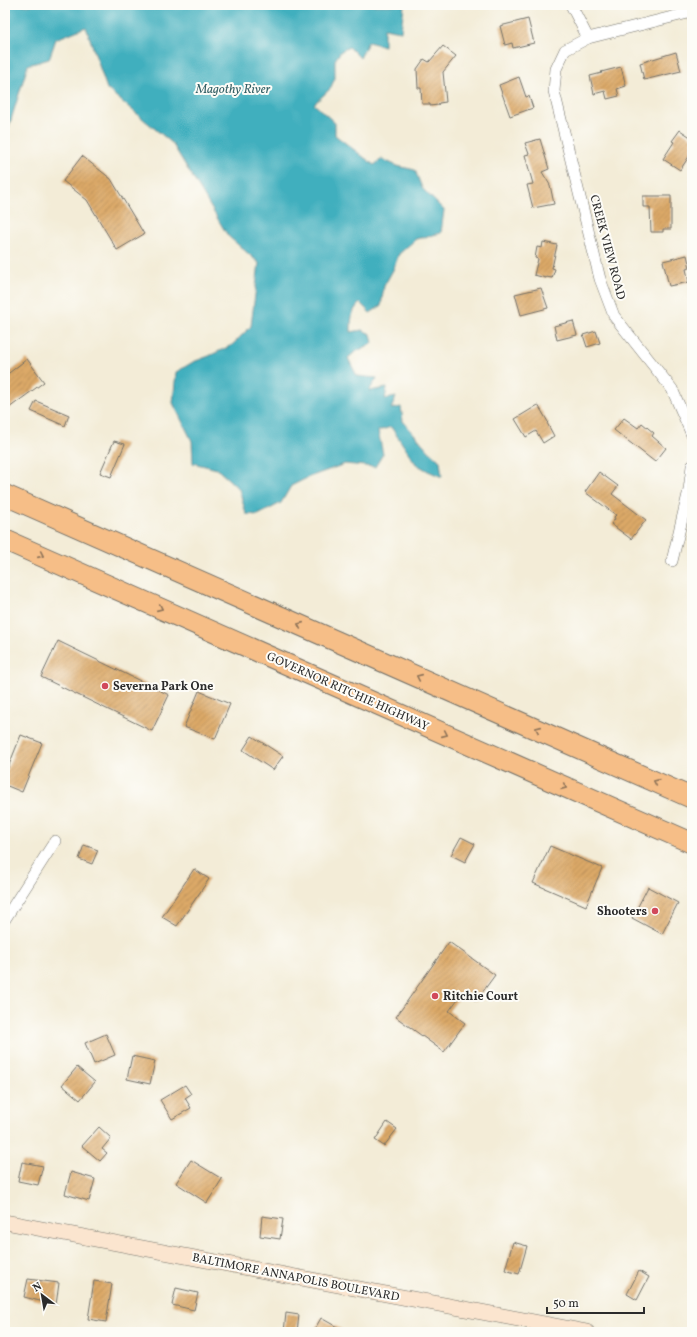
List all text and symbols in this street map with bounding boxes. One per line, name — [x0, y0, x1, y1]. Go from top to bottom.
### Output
water label: Magothy River — [195, 81, 270, 99]
street label: CREEK VIEW ROAD — [585, 193, 629, 302]
one-way arrow — [37, 551, 44, 559]
one-way arrow — [155, 603, 163, 611]
one-way arrow — [296, 621, 303, 629]
street label: GOVERNOR RITCHIE HIGHWAY — [264, 649, 432, 735]
one-way arrow — [415, 674, 423, 682]
place label: Severna Park One — [113, 679, 213, 695]
marker: Severna Park One — [100, 681, 110, 691]
one-way arrow — [534, 726, 542, 734]
one-way arrow — [441, 729, 448, 737]
one-way arrow — [653, 779, 661, 787]
one-way arrow — [560, 782, 567, 790]
place label: Shooters — [597, 904, 647, 920]
marker: Shooters — [650, 906, 660, 916]
place label: Ritchie Court — [443, 989, 519, 1005]
marker: Ritchie Court — [430, 991, 440, 1001]
street label: BALTIMORE ANNAPOLIS BOULEVARD — [191, 1250, 401, 1306]
north arrow — [22, 1275, 62, 1315]
text: N — [30, 1279, 45, 1296]
scale bar — [547, 1289, 644, 1315]
text: 50 m — [553, 1296, 579, 1312]

